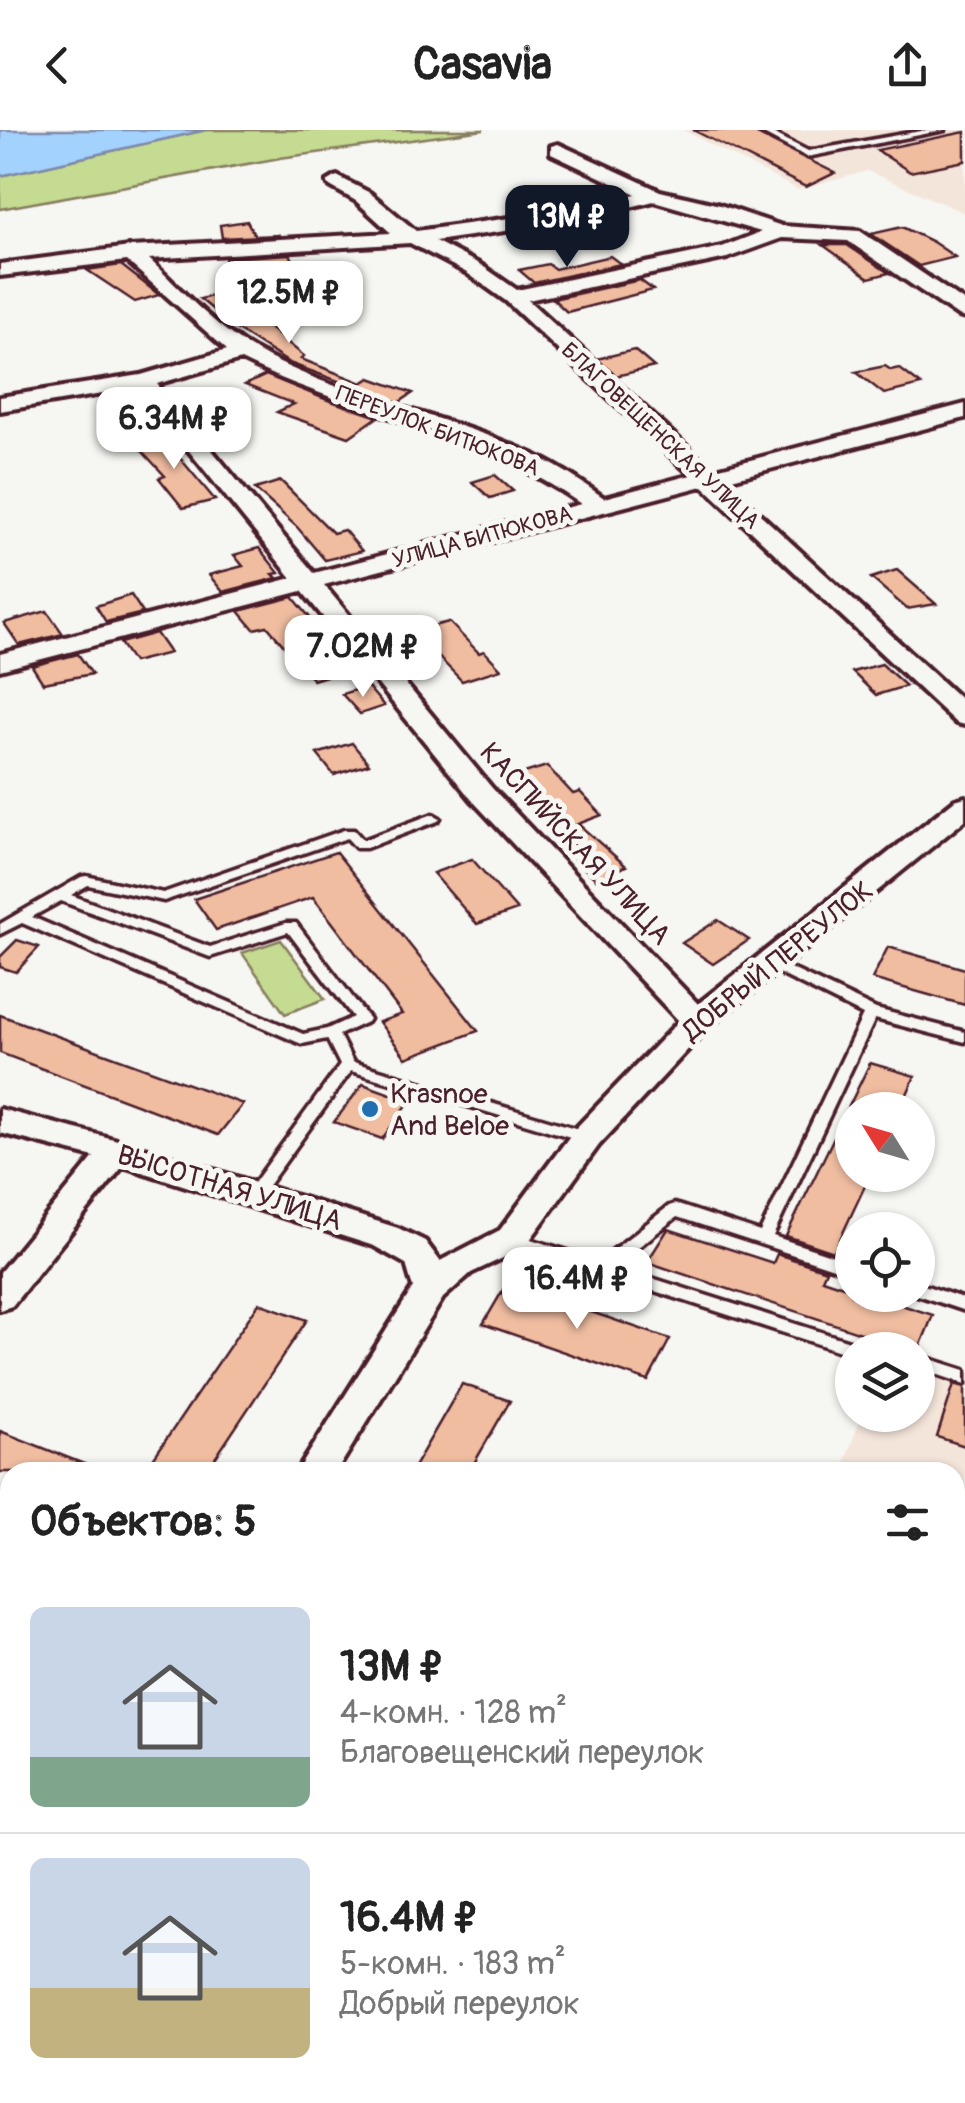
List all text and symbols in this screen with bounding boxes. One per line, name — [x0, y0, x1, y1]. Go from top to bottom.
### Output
text: Casavia — [413, 37, 552, 93]
icon: back — [30, 38, 85, 93]
icon: share — [880, 38, 935, 93]
pin: 13M ₽ — [497, 185, 637, 270]
text: 13M ₽ — [527, 197, 607, 237]
pin: 12.5M ₽ — [197, 261, 381, 346]
text: 12.5M ₽ — [237, 273, 341, 313]
street label: БЛАГОВЕЩЕНСКАЯ УЛИЦА — [555, 336, 766, 535]
street label: ПЕРЕУЛОК БИТЮКОВА — [332, 379, 543, 483]
pin: 6.34M ₽ — [82, 387, 266, 472]
text: 6.34M ₽ — [118, 399, 230, 439]
street label: УЛИЦА БИТЮКОВА — [389, 499, 575, 574]
pin: 7.02M ₽ — [271, 615, 455, 700]
text: 7.02M ₽ — [307, 627, 419, 667]
street label: КАСПИЙСКАЯ УЛИЦА — [472, 735, 678, 953]
street label: ДОБРЫЙ ПЕРЕУЛОК — [675, 873, 881, 1050]
place label: Krasnoe And Beloe — [390, 1077, 509, 1144]
north arrow — [835, 1092, 935, 1192]
map controls — [835, 1092, 935, 1432]
marker: Krasnoe And Beloe — [359, 1098, 381, 1120]
street label: ВЫСОТНАЯ УЛИЦА — [113, 1138, 346, 1239]
button: locate — [835, 1212, 935, 1312]
pin: 16.4M ₽ — [485, 1247, 669, 1332]
text: 16.4M ₽ — [524, 1259, 630, 1299]
button: layers — [835, 1332, 935, 1432]
icon: filters — [880, 1495, 935, 1550]
text: Объектов: 5 — [30, 1496, 257, 1548]
text: 13M ₽ — [340, 1641, 444, 1693]
icon: home — [110, 1647, 230, 1767]
text: 4-комн. · 128 m² — [340, 1693, 567, 1733]
text: Благовещенский переулок — [340, 1733, 705, 1773]
text: 16.4M ₽ — [340, 1892, 479, 1944]
icon: home — [110, 1898, 230, 2018]
text: 5-комн. · 183 m² — [340, 1944, 566, 1984]
text: Добрый переулок — [340, 1984, 580, 2024]

